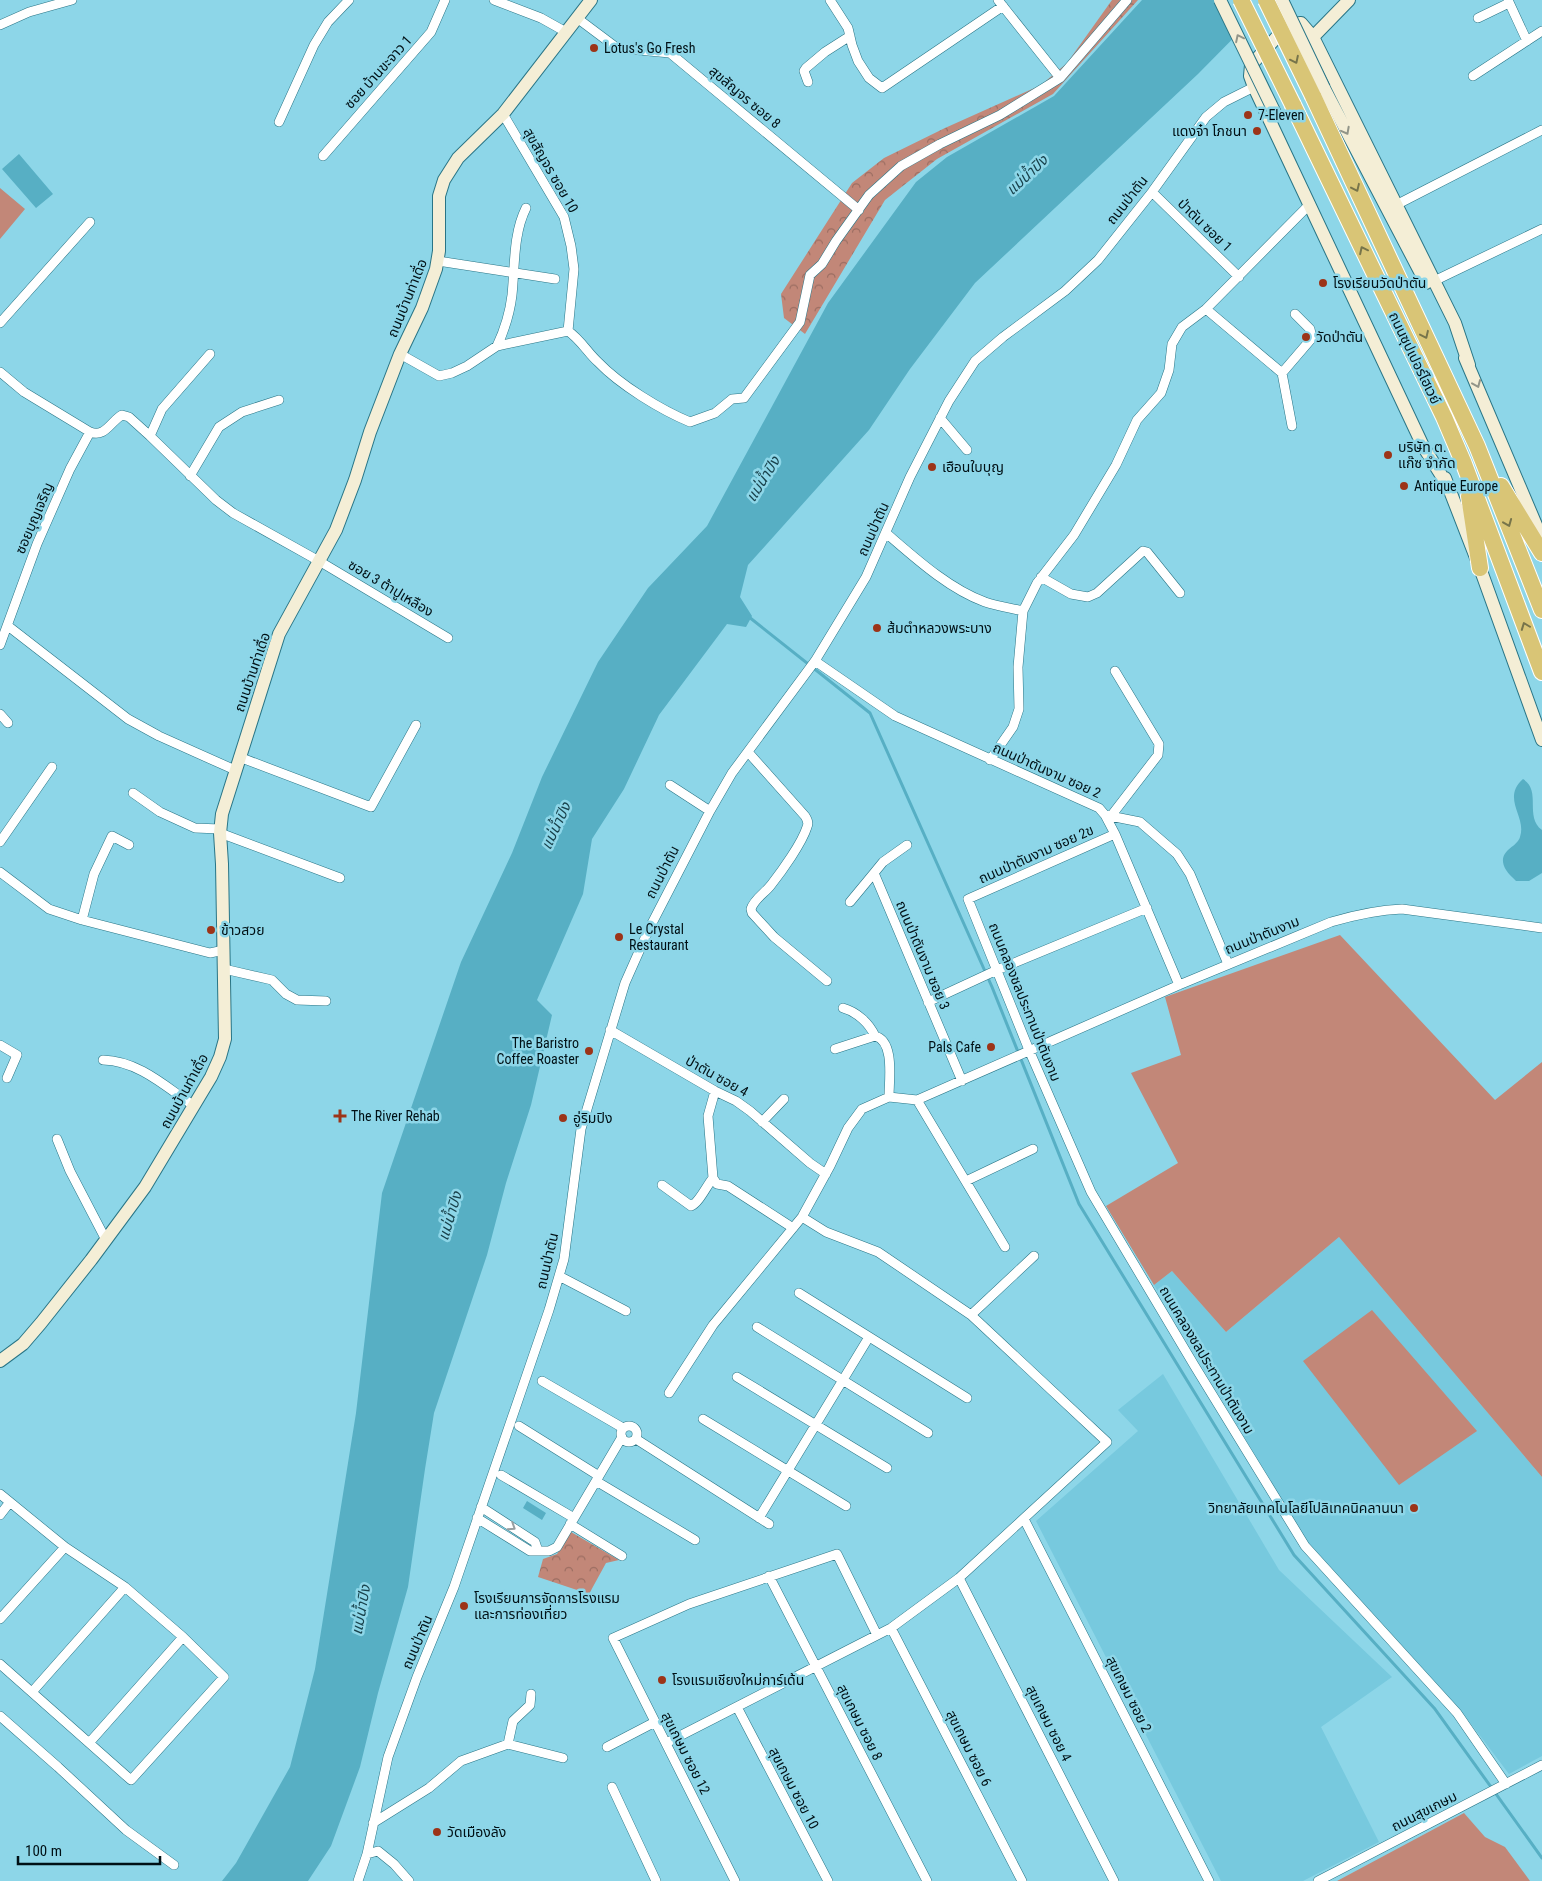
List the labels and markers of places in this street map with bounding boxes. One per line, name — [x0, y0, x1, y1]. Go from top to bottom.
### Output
place label: Lotus's Go Fresh — [604, 40, 695, 56]
marker: Lotus's Go Fresh — [588, 42, 600, 54]
place label: 7-Eleven — [1258, 107, 1304, 123]
marker: 7-Eleven — [1242, 109, 1254, 121]
place label: แดงจ๋า โภชนา — [1172, 123, 1247, 139]
marker: แดงจ๋า โภชนา — [1251, 125, 1263, 137]
place label: โรงเรียนวัดป่าตัน — [1333, 275, 1426, 291]
marker: โรงเรียนวัดป่าตัน — [1317, 277, 1329, 289]
place label: วัดป่าตัน — [1316, 329, 1363, 345]
marker: วัดป่าตัน — [1300, 331, 1312, 343]
place label: บริษัท ต. แก๊ซ จำกัด — [1398, 439, 1456, 471]
marker: บริษัท ต. แก๊ซ จำกัด — [1382, 449, 1394, 461]
place label: เฮือนใบบุญ — [942, 459, 1004, 476]
marker: เฮือนใบบุญ — [926, 461, 938, 473]
place label: Antique Europe — [1414, 478, 1498, 494]
marker: Antique Europe — [1398, 480, 1410, 492]
place label: ส้มตำหลวงพระบาง — [887, 620, 992, 636]
marker: ส้มตำหลวงพระบาง — [871, 622, 883, 634]
place label: Le Crystal Restaurant — [629, 921, 689, 953]
place label: ข้าวสวย — [221, 922, 264, 938]
marker: ข้าวสวย — [205, 924, 217, 936]
marker: Le Crystal Restaurant — [613, 931, 625, 943]
place label: The Baristro Coffee Roaster — [496, 1035, 579, 1067]
place label: Pals Cafe — [928, 1039, 981, 1055]
marker: Pals Cafe — [985, 1041, 997, 1053]
marker: The Baristro Coffee Roaster — [583, 1045, 595, 1057]
place label: The River Rehab — [351, 1108, 440, 1124]
marker: The River Rehab — [333, 1109, 347, 1123]
place label: อู่ริมปิง — [573, 1110, 612, 1127]
marker: อู่ริมปิง — [557, 1112, 569, 1124]
place label: วิทยาลัยเทคโนโลยีโปลิเทคนิคลานนา — [1207, 1500, 1404, 1516]
marker: วิทยาลัยเทคโนโลยีโปลิเทคนิคลานนา — [1408, 1502, 1420, 1514]
place label: โรงเรียนการจัดการโรงแรม และการท่องเที่ยว — [474, 1590, 620, 1622]
marker: โรงเรียนการจัดการโรงแรม และการท่องเที่ยว — [458, 1600, 470, 1612]
place label: โรงแรมเชียงใหม่การ์เด้น — [672, 1672, 804, 1688]
marker: โรงแรมเชียงใหม่การ์เด้น — [656, 1674, 668, 1686]
place label: วัดเมืองลัง — [447, 1824, 506, 1840]
marker: วัดเมืองลัง — [431, 1826, 443, 1838]

